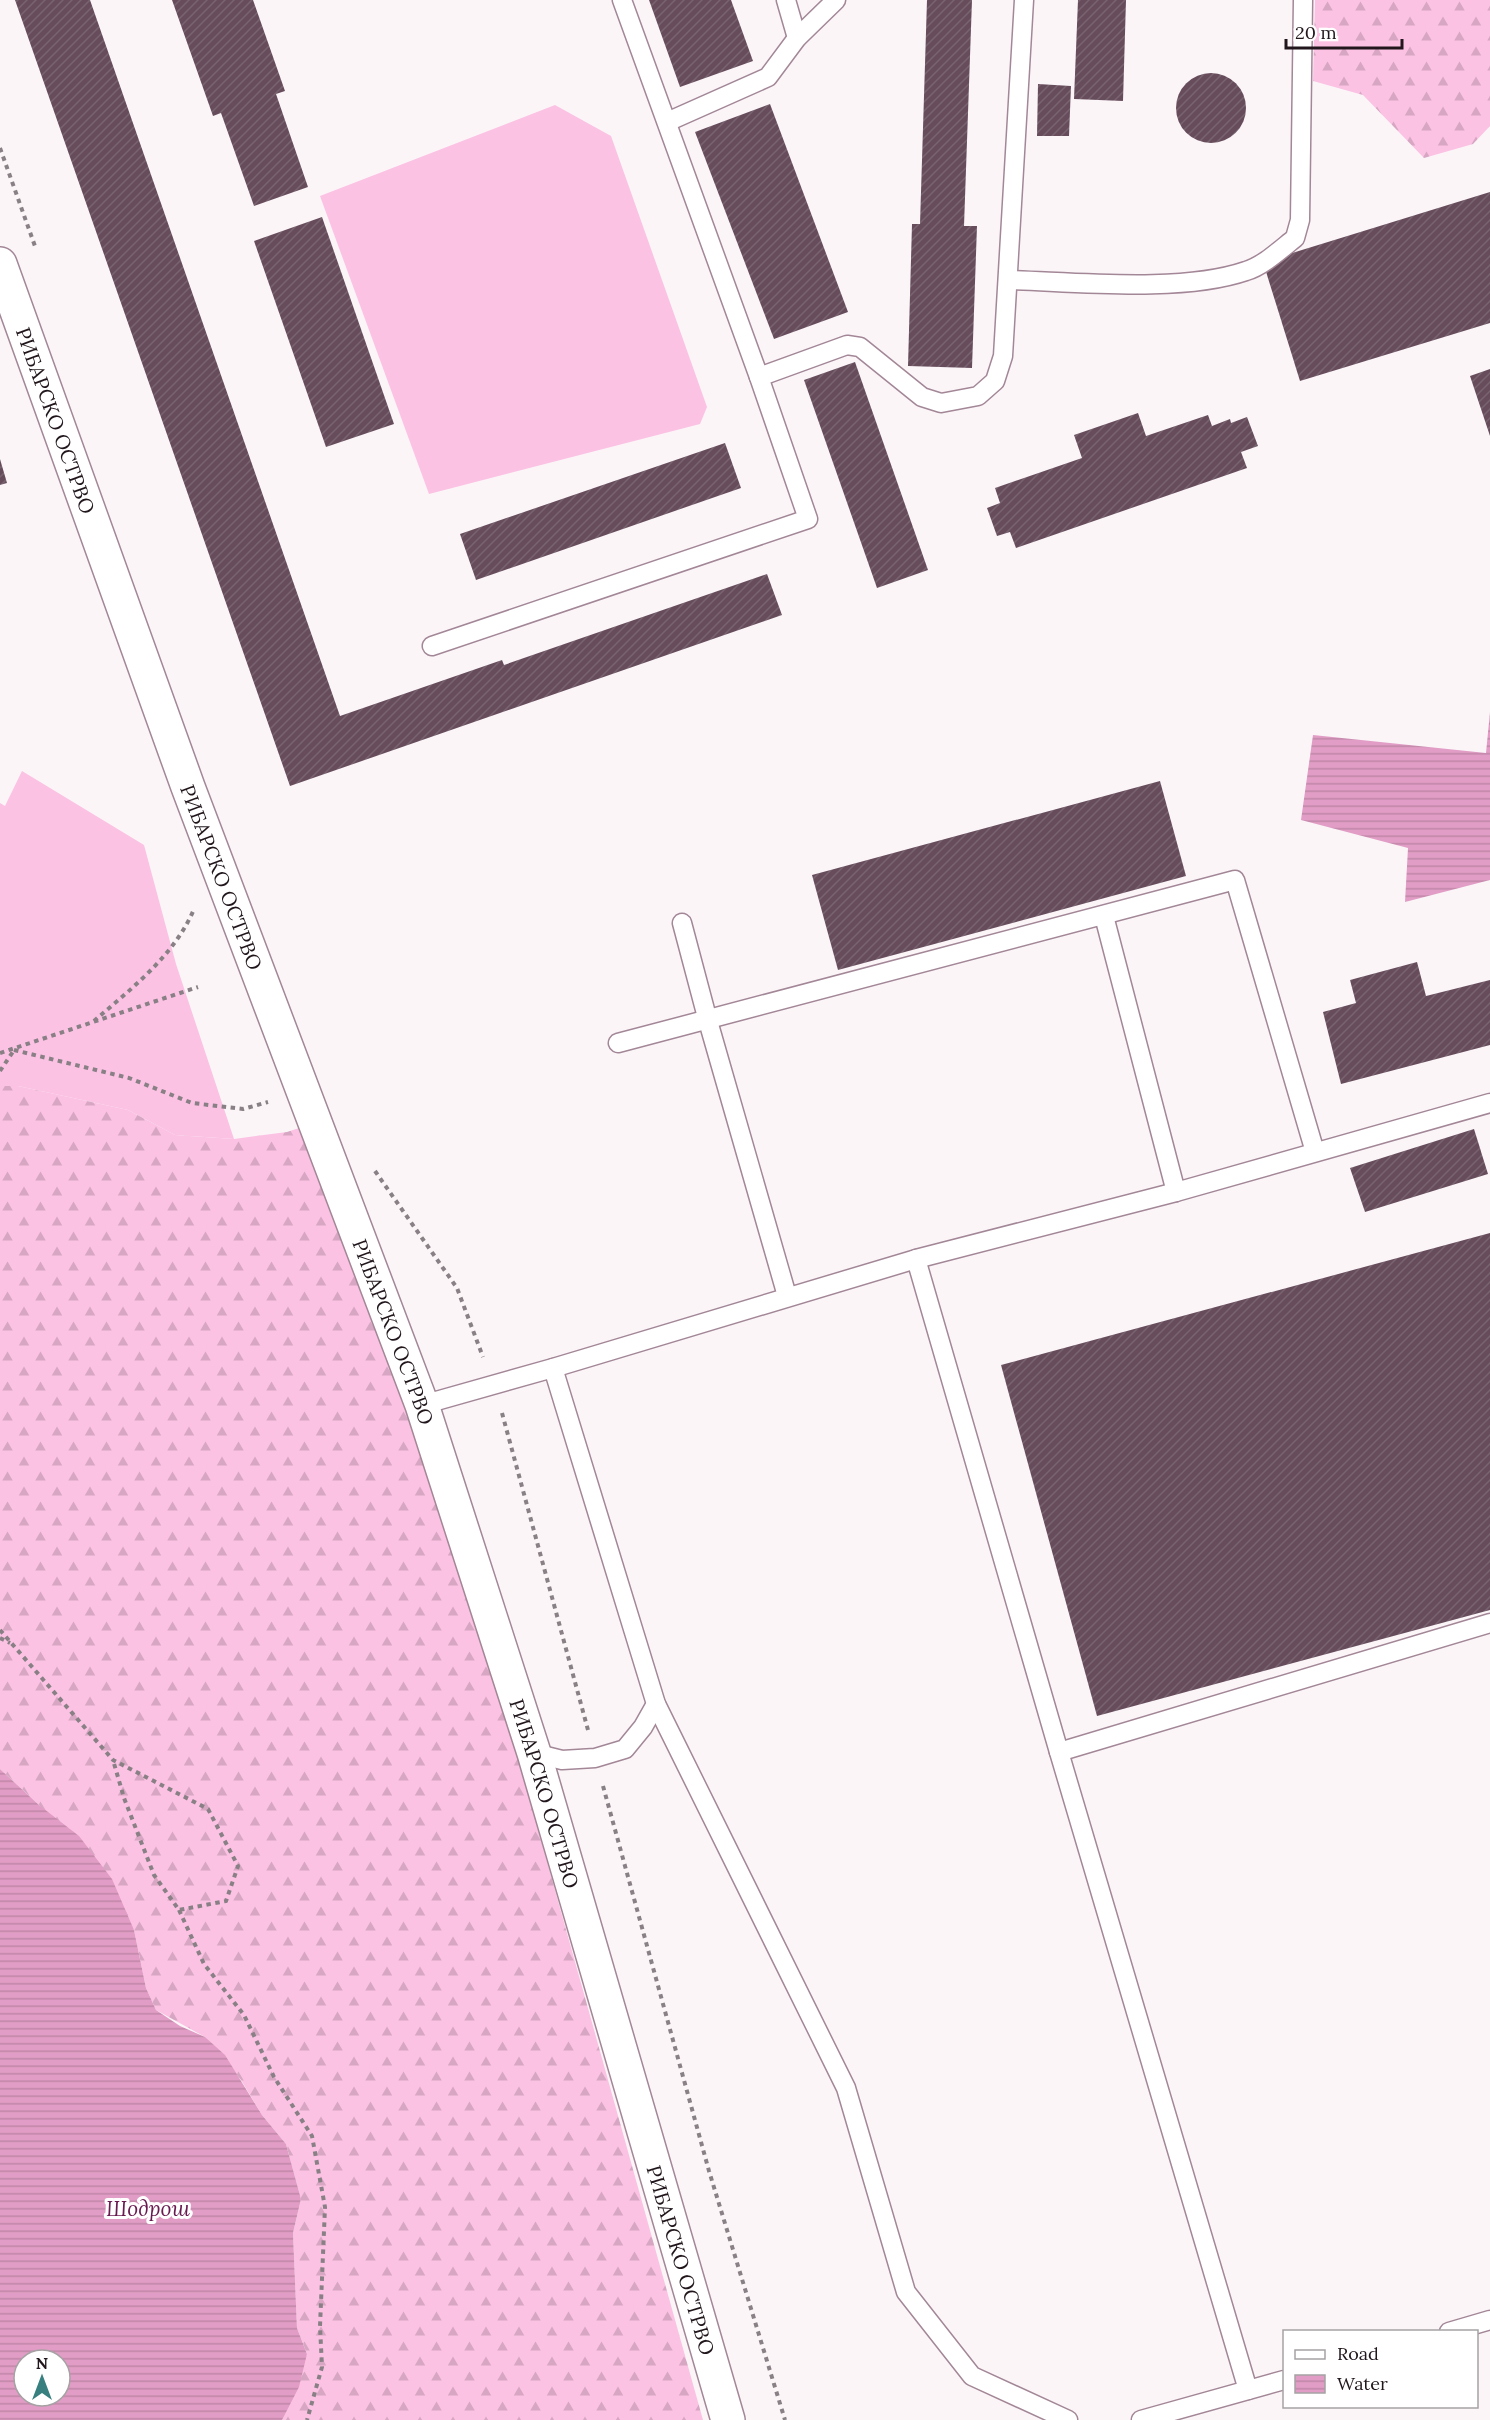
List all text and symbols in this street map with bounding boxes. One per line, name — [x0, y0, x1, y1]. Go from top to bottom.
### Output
scale bar — [1286, 12, 1402, 50]
text: 20 m — [1295, 21, 1337, 44]
street label: РИБАРСКО ОСТРВО — [11, 324, 101, 517]
street label: РИБАРСКО ОСТРВО — [176, 781, 269, 973]
street label: РИБАРСКО ОСТРВО — [348, 1235, 440, 1428]
street label: РИБАРСКО ОСТРВО — [505, 1695, 585, 1891]
street label: РИБАРСКО ОСТРВО — [642, 2162, 721, 2358]
water label: Шодрош — [106, 2195, 191, 2222]
legend — [1283, 2330, 1478, 2408]
text: Road — [1337, 2342, 1379, 2365]
north arrow — [12, 2348, 72, 2408]
text: N — [36, 2353, 48, 2373]
text: Water — [1337, 2372, 1388, 2395]

